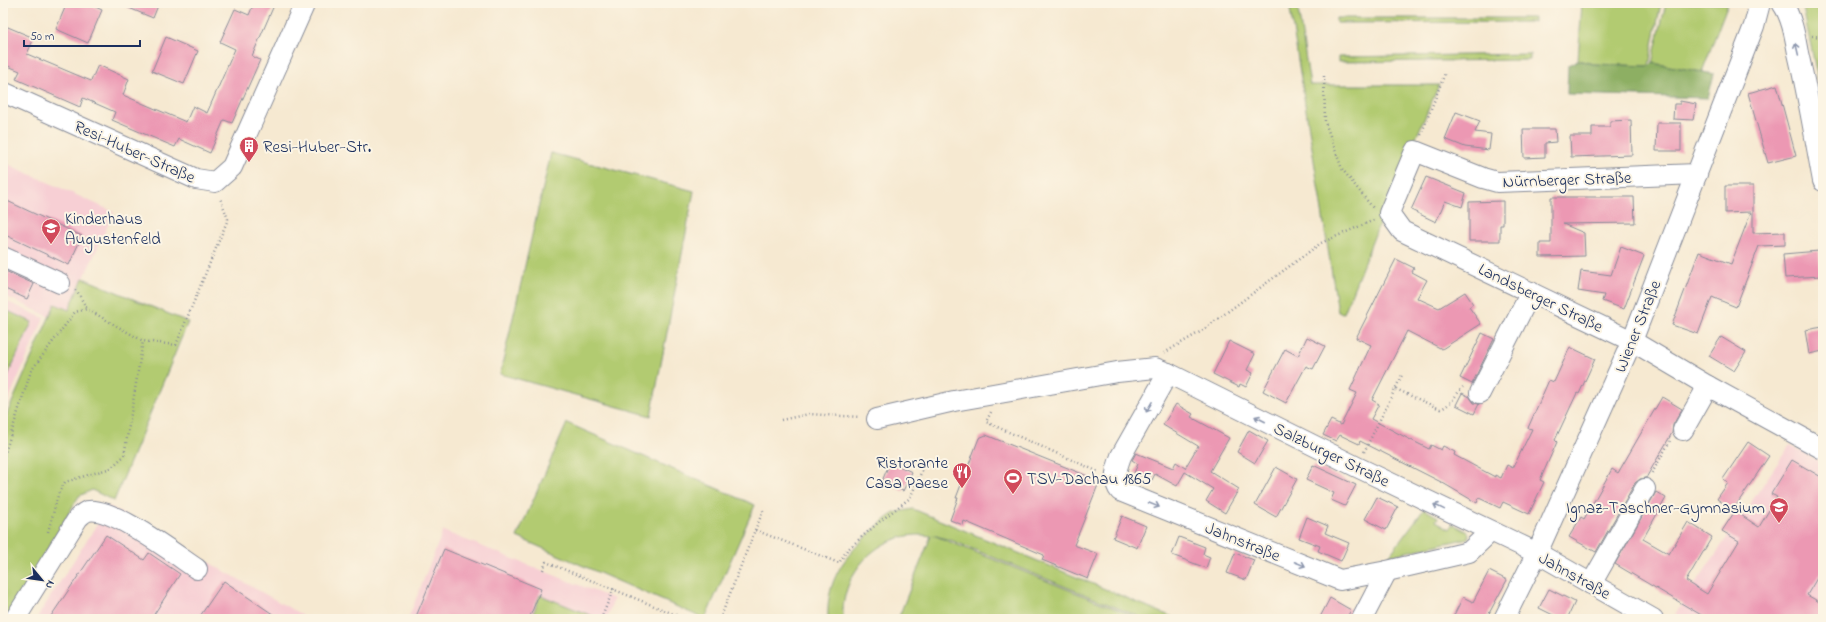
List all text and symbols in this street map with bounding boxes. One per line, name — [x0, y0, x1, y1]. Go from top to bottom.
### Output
scale bar — [24, 22, 140, 48]
text: 50 m — [30, 28, 54, 46]
one-way arrow — [1793, 43, 1801, 56]
street label: Resi-Huber-Straße — [70, 114, 199, 190]
building icon: Resi-Huber-Str. — [238, 135, 260, 163]
place label: Resi-Huber-Str. — [263, 135, 372, 160]
street label: Nürnberger Straße — [1502, 166, 1632, 197]
place label: Kinderhaus Augustenfeld — [65, 207, 161, 254]
school or university icon: Kinderhaus Augustenfeld — [40, 217, 62, 245]
street label: Landsberger Straße — [1473, 257, 1607, 341]
street label: Wiener Straße — [1608, 276, 1668, 377]
one-way arrow — [1144, 401, 1152, 413]
one-way arrow — [1254, 414, 1266, 422]
street label: Salzburger Straße — [1268, 416, 1394, 496]
place label: Ristorante Casa Paese — [866, 451, 948, 496]
restaurant icon: Ristorante Casa Paese — [951, 461, 973, 489]
sports icon: TSV-Dachau 1865 — [1002, 467, 1024, 495]
place label: TSV-Dachau 1865 — [1027, 467, 1152, 492]
place label: Ignaz-Taschner-Gymnasium — [1566, 496, 1765, 523]
school or university icon: Ignaz-Taschner-Gymnasium — [1768, 496, 1790, 524]
one-way arrow — [1147, 501, 1159, 509]
one-way arrow — [1434, 503, 1446, 511]
street label: Jahnstraße — [1201, 516, 1284, 569]
street label: Jahnstraße — [1534, 546, 1615, 607]
north arrow — [22, 560, 62, 600]
one-way arrow — [1294, 561, 1306, 569]
text: N — [41, 577, 59, 591]

